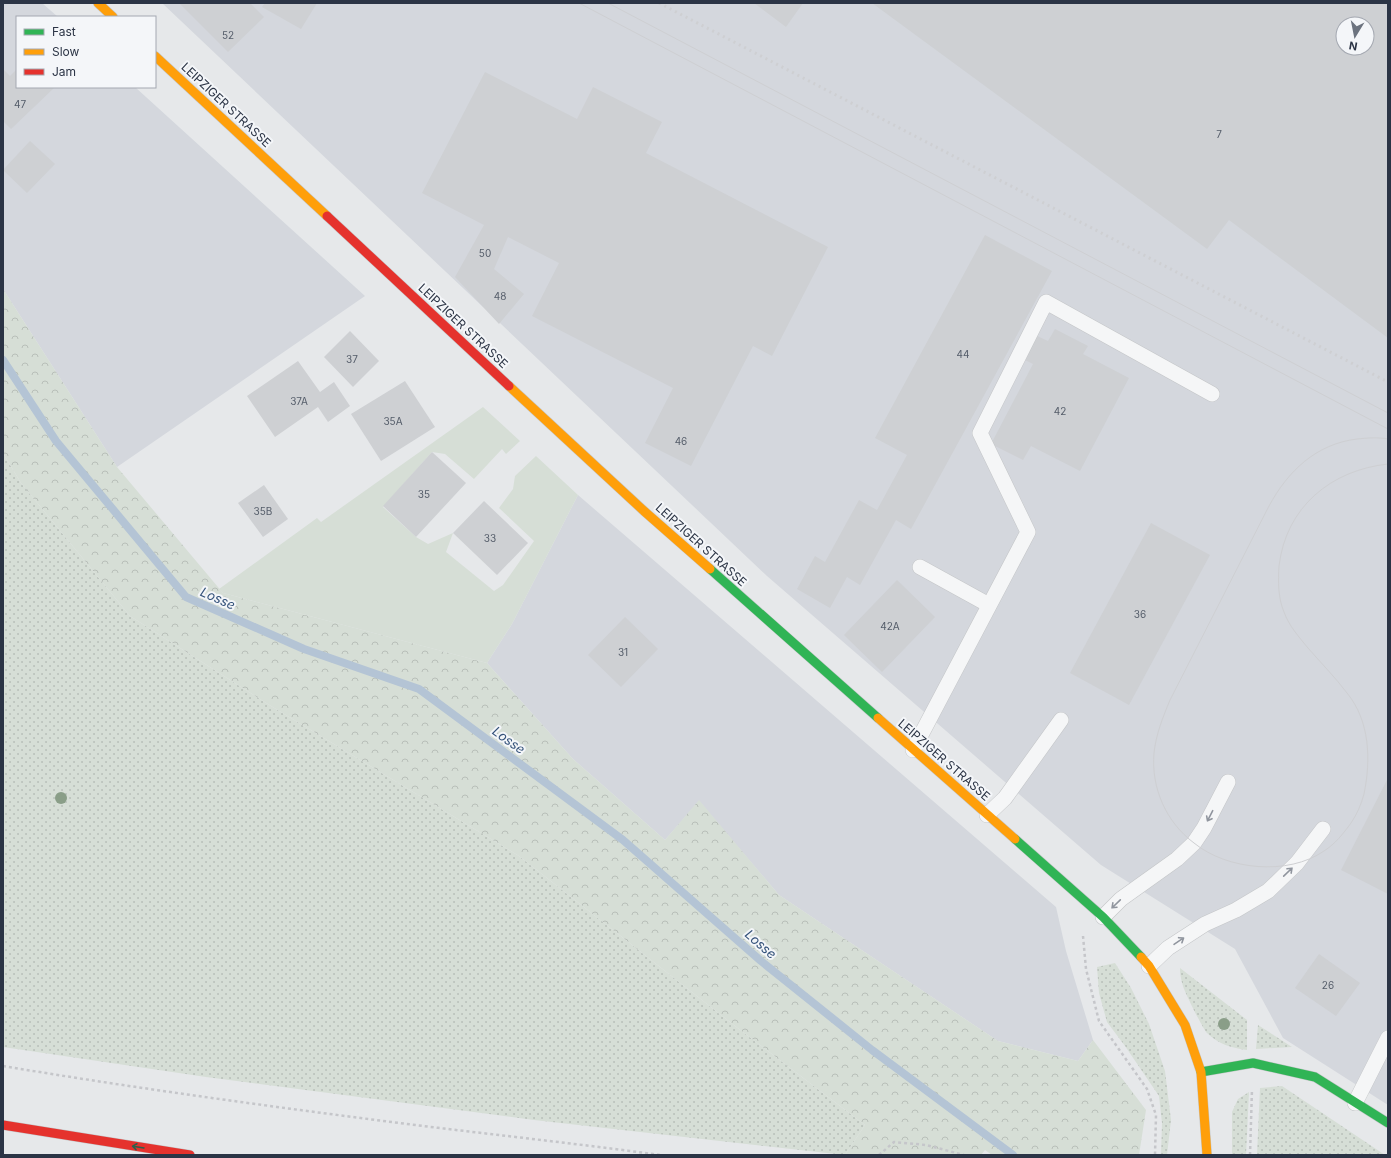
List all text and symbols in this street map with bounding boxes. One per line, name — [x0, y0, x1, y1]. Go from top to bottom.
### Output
legend — [16, 16, 156, 88]
north arrow — [1335, 16, 1375, 56]
text: Fast — [52, 24, 76, 39]
house number: 52 — [222, 29, 234, 41]
text: N — [1348, 38, 1359, 53]
text: Slow — [52, 44, 80, 59]
street label: LEIPZIGER STRASSE — [178, 59, 274, 150]
text: Jam — [52, 64, 76, 79]
house number: 47 — [14, 98, 26, 110]
house number: 7 — [1216, 128, 1222, 140]
house number: 50 — [479, 247, 491, 259]
street label: LEIPZIGER STRASSE — [415, 280, 511, 371]
house number: 48 — [494, 290, 506, 302]
house number: 44 — [957, 348, 969, 360]
house number: 37 — [346, 353, 358, 365]
house number: 37A — [290, 395, 308, 407]
house number: 42 — [1054, 405, 1066, 417]
house number: 35A — [383, 415, 403, 427]
house number: 46 — [675, 435, 687, 447]
house number: 35 — [418, 488, 430, 500]
street label: LEIPZIGER STRASSE — [653, 500, 750, 589]
house number: 35B — [254, 505, 272, 517]
house number: 33 — [484, 532, 496, 544]
water label: Losse — [198, 583, 238, 613]
house number: 36 — [1134, 608, 1146, 620]
house number: 42A — [880, 620, 900, 632]
house number: 31 — [618, 646, 628, 658]
street label: LEIPZIGER STRASSE — [895, 716, 993, 804]
water label: Losse — [490, 723, 528, 757]
one-way arrow — [1206, 810, 1214, 822]
one-way arrow — [1283, 867, 1293, 876]
one-way arrow — [1111, 899, 1121, 908]
water label: Losse — [742, 926, 780, 962]
one-way arrow — [1173, 937, 1184, 945]
house number: 26 — [1322, 979, 1334, 991]
one-way arrow — [132, 1142, 145, 1150]

